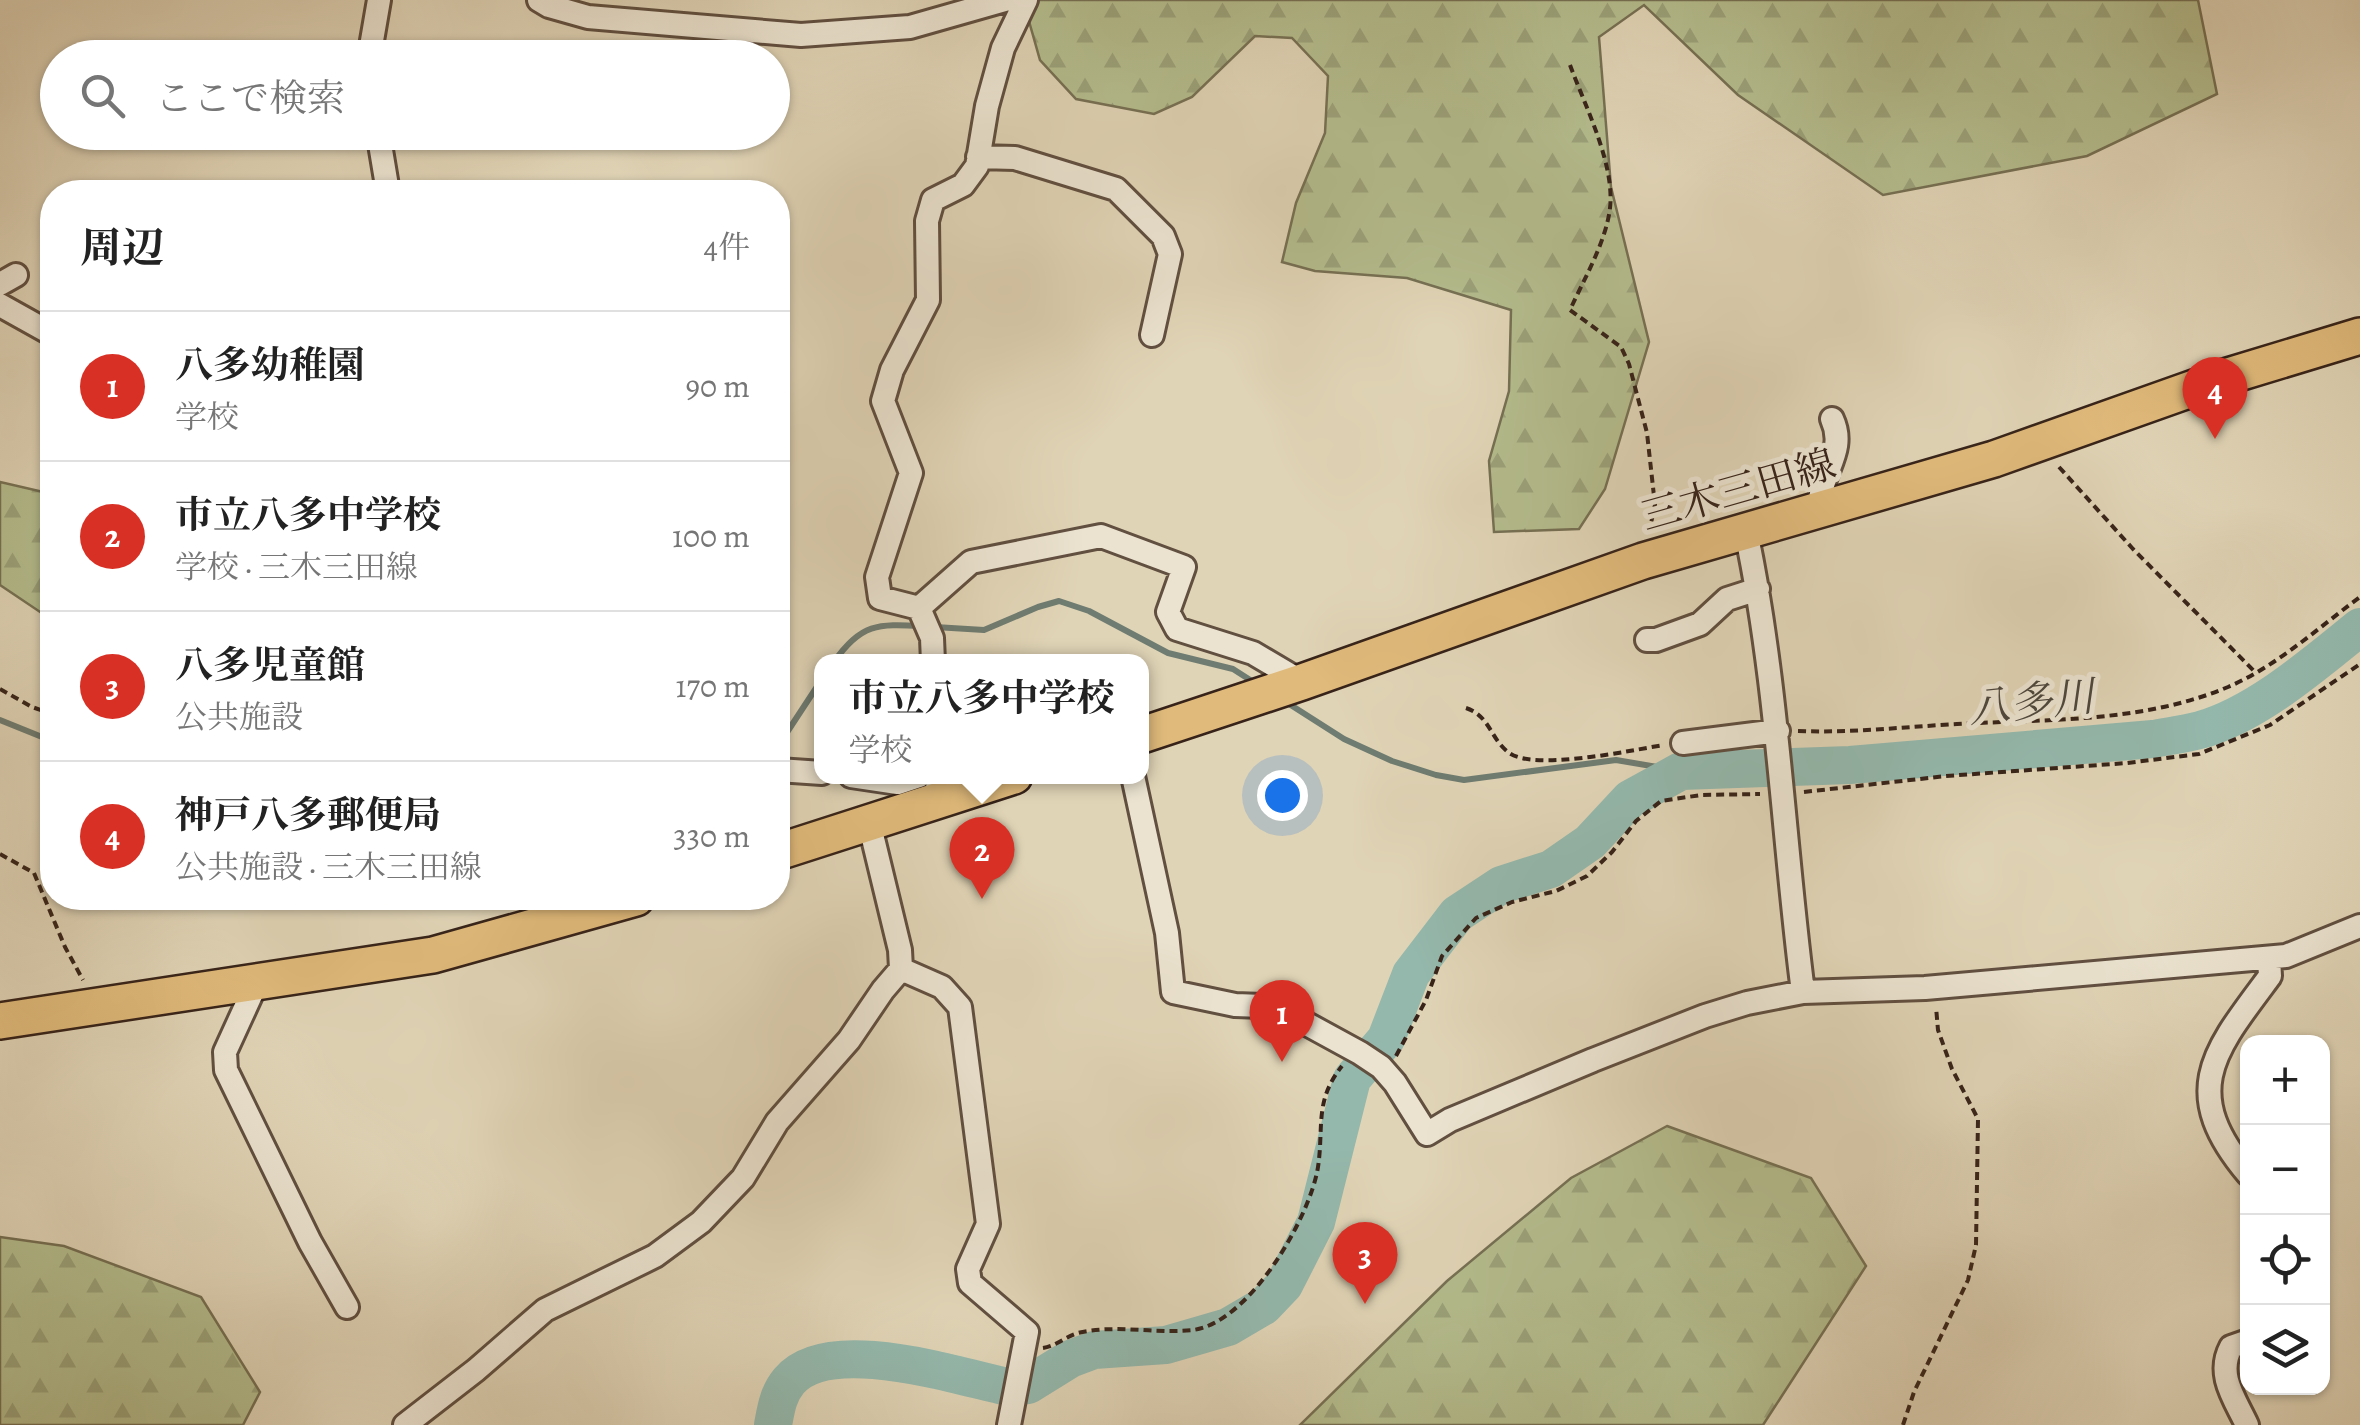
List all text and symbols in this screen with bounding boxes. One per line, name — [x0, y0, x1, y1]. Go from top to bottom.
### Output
search box — [40, 40, 790, 150]
icon: search — [75, 68, 130, 123]
text: ここで検索 — [155, 72, 345, 124]
text: 周辺 — [80, 219, 164, 276]
text: 4件 — [704, 225, 750, 269]
text: 八多幼稚園 — [175, 339, 365, 391]
pin: 4 — [2182, 356, 2248, 439]
text: 1 — [107, 364, 118, 408]
text: 90 m — [685, 364, 750, 408]
text: 学校 — [175, 395, 239, 439]
street label: 三木三田線 — [1634, 436, 1842, 544]
text: 市立八多中学校 — [175, 489, 441, 541]
text: 2 — [105, 514, 120, 558]
text: 100 m — [672, 514, 750, 558]
text: 学校 · 三木三田線 — [175, 545, 418, 589]
text: 八多児童館 — [175, 639, 365, 691]
popup — [814, 654, 1149, 784]
text: 3 — [106, 664, 119, 708]
text: 170 m — [676, 664, 750, 708]
water label: 八多川 — [1965, 667, 2101, 737]
text: 市立八多中学校 — [848, 672, 1115, 724]
text: 公共施設 — [175, 695, 303, 739]
text: 学校 — [848, 728, 913, 772]
your location — [1257, 770, 1308, 821]
text: 神戸八多郵便局 — [175, 789, 441, 841]
text: 4 — [105, 814, 120, 858]
text: 330 m — [673, 814, 750, 858]
pin: 2 — [950, 816, 1014, 899]
text: 公共施設 · 三木三田線 — [175, 845, 482, 889]
pin: 1 — [1250, 980, 1314, 1062]
map controls — [2240, 1035, 2330, 1395]
button: + — [2240, 1035, 2330, 1125]
button: − — [2240, 1125, 2330, 1215]
button: locate — [2240, 1215, 2330, 1305]
pin: 3 — [1332, 1222, 1398, 1304]
button: layers — [2240, 1305, 2330, 1395]

